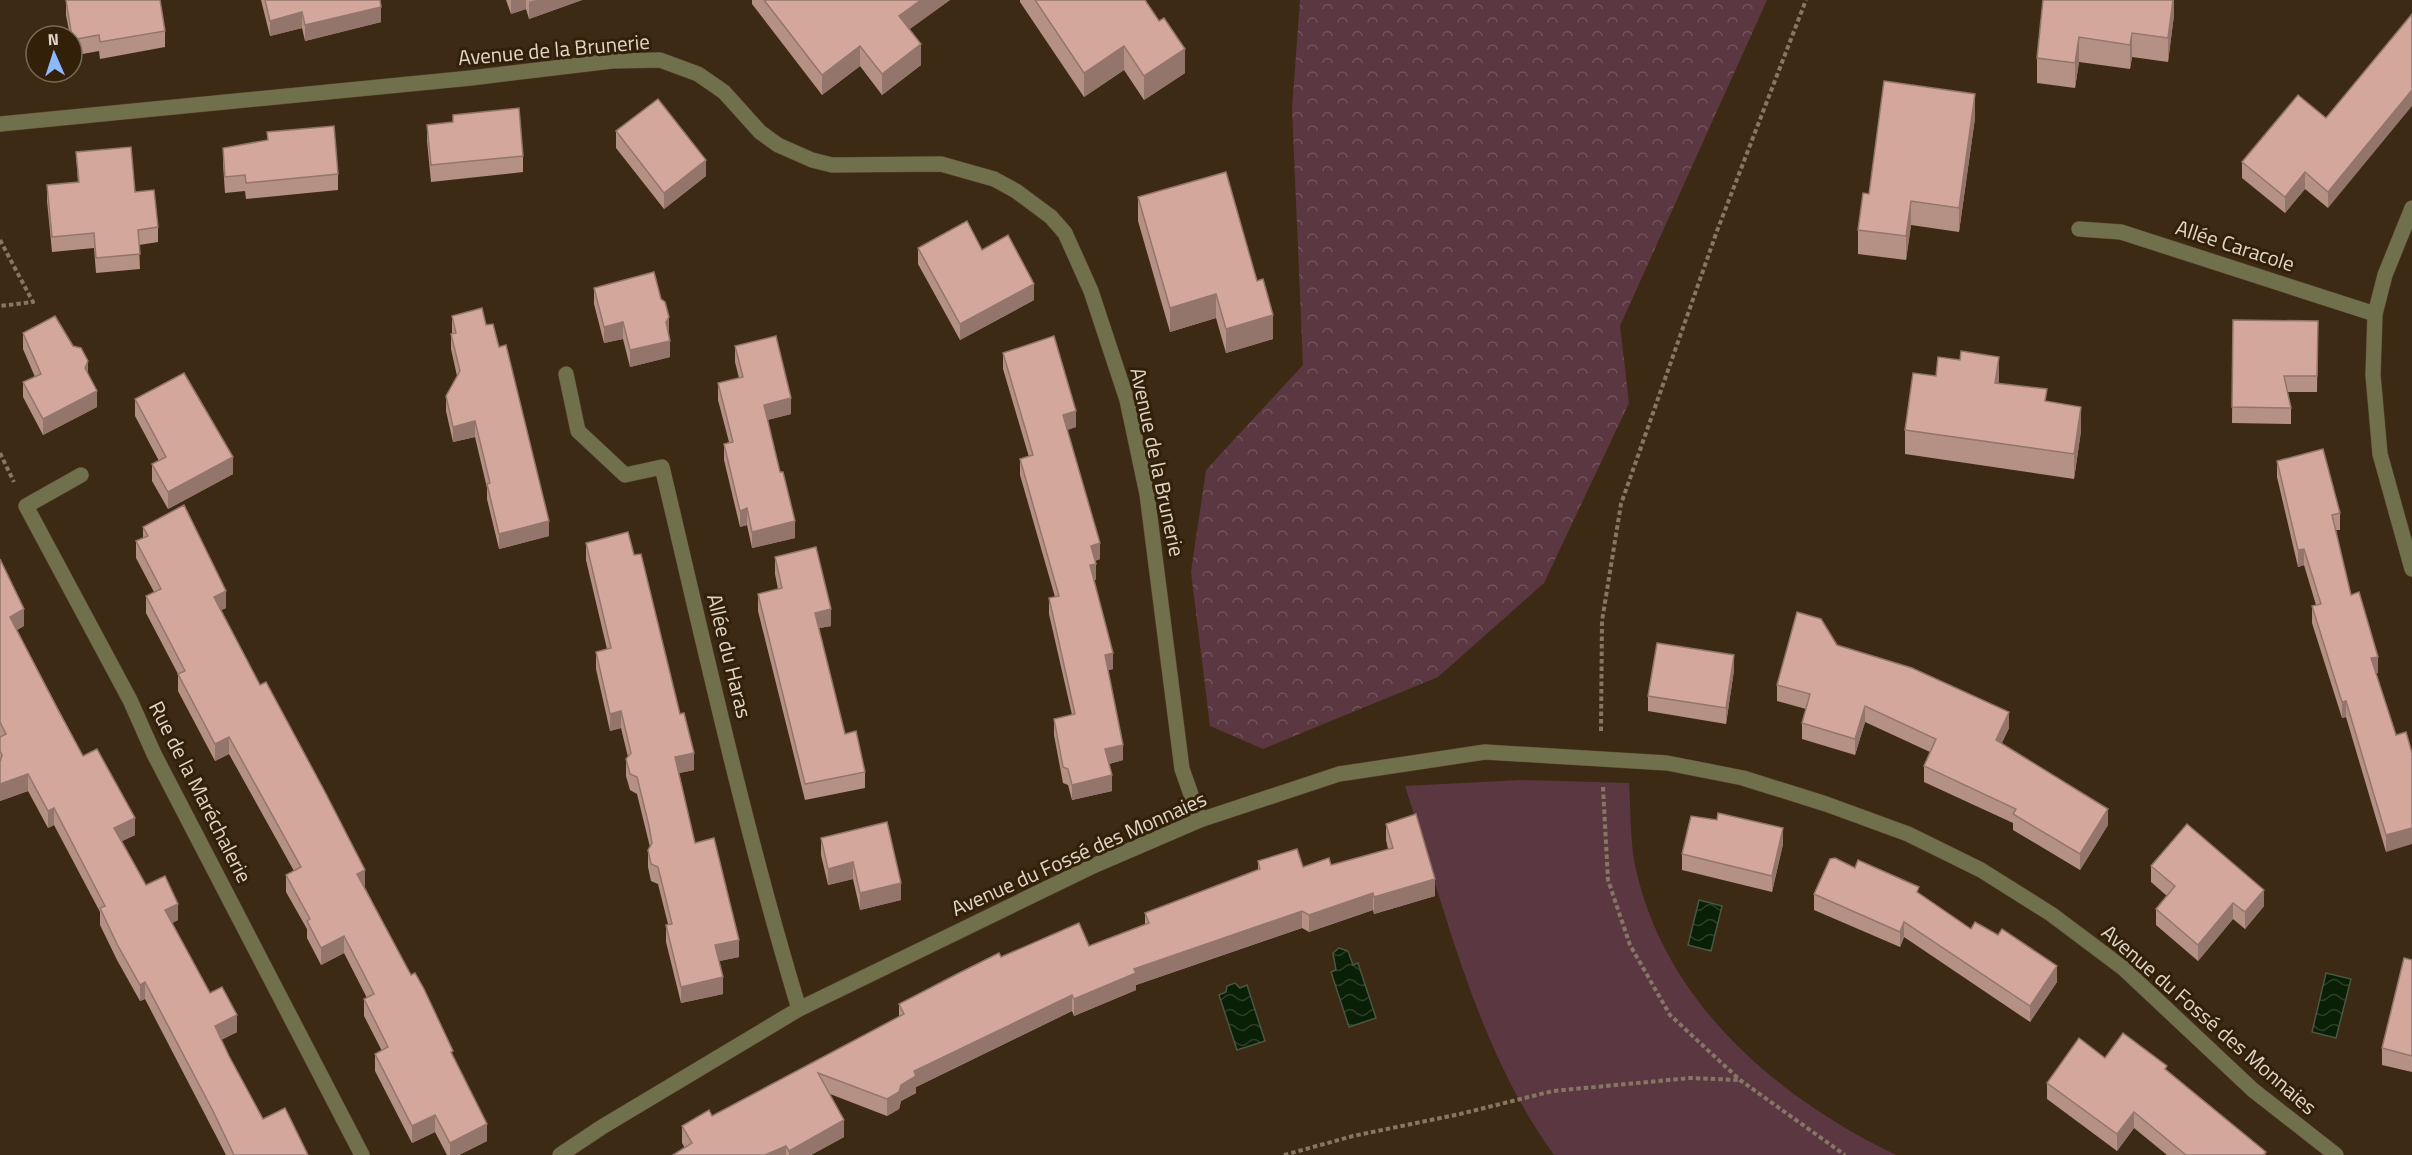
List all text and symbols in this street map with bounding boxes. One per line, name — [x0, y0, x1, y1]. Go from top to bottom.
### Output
north arrow — [24, 24, 84, 84]
street label: Avenue de la Brunerie — [457, 25, 651, 73]
text: N — [47, 27, 59, 51]
street label: Allée Caracole — [2172, 211, 2299, 279]
street label: Avenue de la Brunerie — [1122, 364, 1194, 559]
street label: Allée du Haras — [699, 590, 761, 721]
street label: Rue de la Maréchalerie — [141, 695, 261, 888]
street label: Avenue du Fossé des Monnaies — [946, 782, 1211, 924]
street label: Avenue du Fossé des Monnaies — [2095, 916, 2324, 1122]

